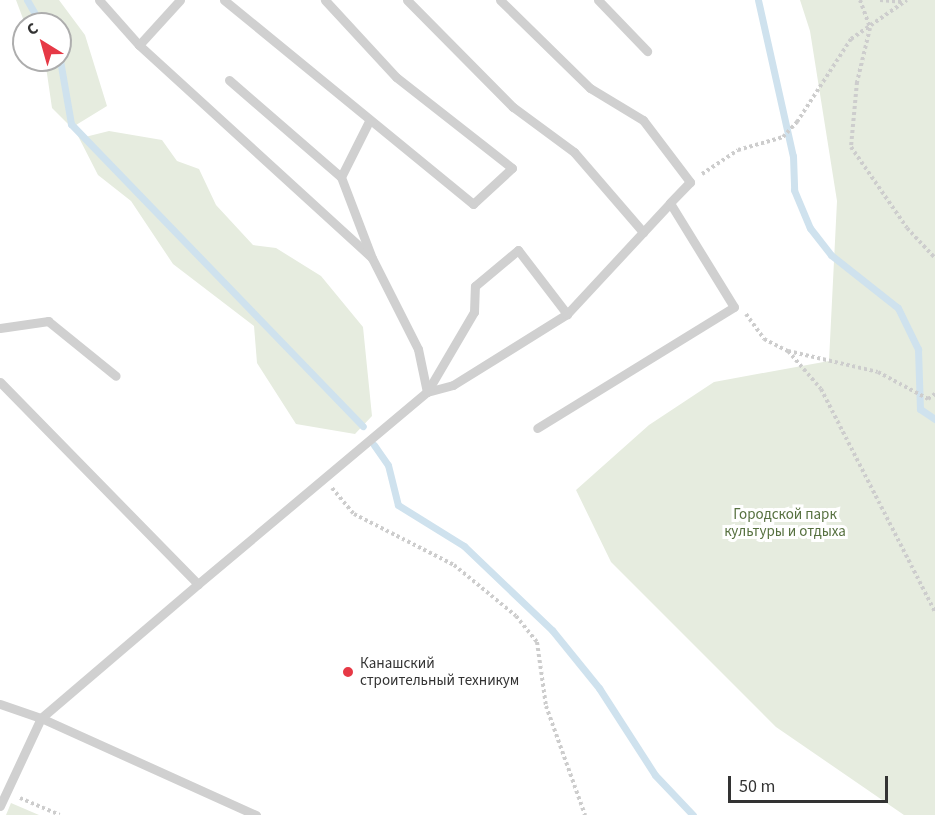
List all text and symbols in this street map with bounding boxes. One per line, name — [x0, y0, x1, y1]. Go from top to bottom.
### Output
north arrow — [12, 12, 72, 72]
text: С — [22, 18, 43, 41]
park label: Городской парк культуры и отдыха — [724, 505, 846, 540]
place label: Канашский строительный техникум — [360, 654, 519, 689]
marker: Канашский строительный техникум — [341, 665, 355, 679]
scale bar — [731, 764, 892, 802]
text: 50 m — [739, 774, 775, 799]

